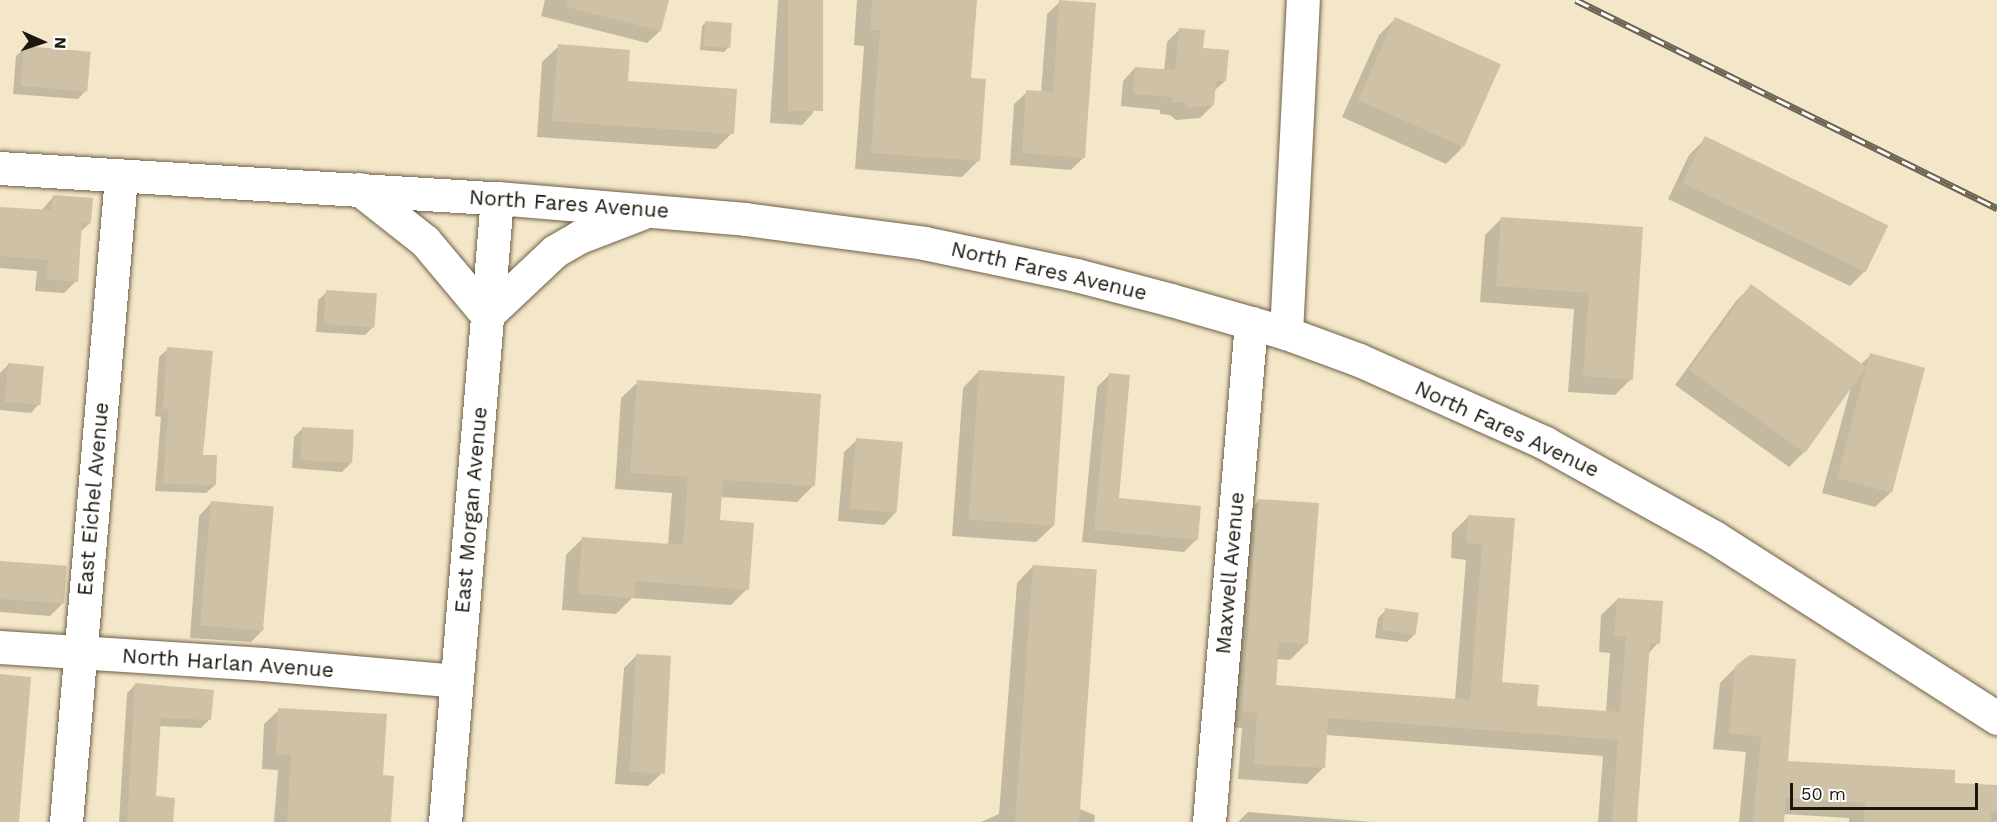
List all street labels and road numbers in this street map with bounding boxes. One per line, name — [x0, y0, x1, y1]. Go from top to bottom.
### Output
street label: North Fares Avenue — [468, 184, 670, 224]
street label: North Fares Avenue — [948, 236, 1150, 306]
street label: North Fares Avenue — [1410, 375, 1604, 483]
street label: East Eichel Avenue — [72, 400, 114, 598]
street label: East Morgan Avenue — [449, 405, 493, 615]
street label: Maxwell Avenue — [1210, 490, 1250, 656]
street label: North Harlan Avenue — [121, 643, 335, 683]

